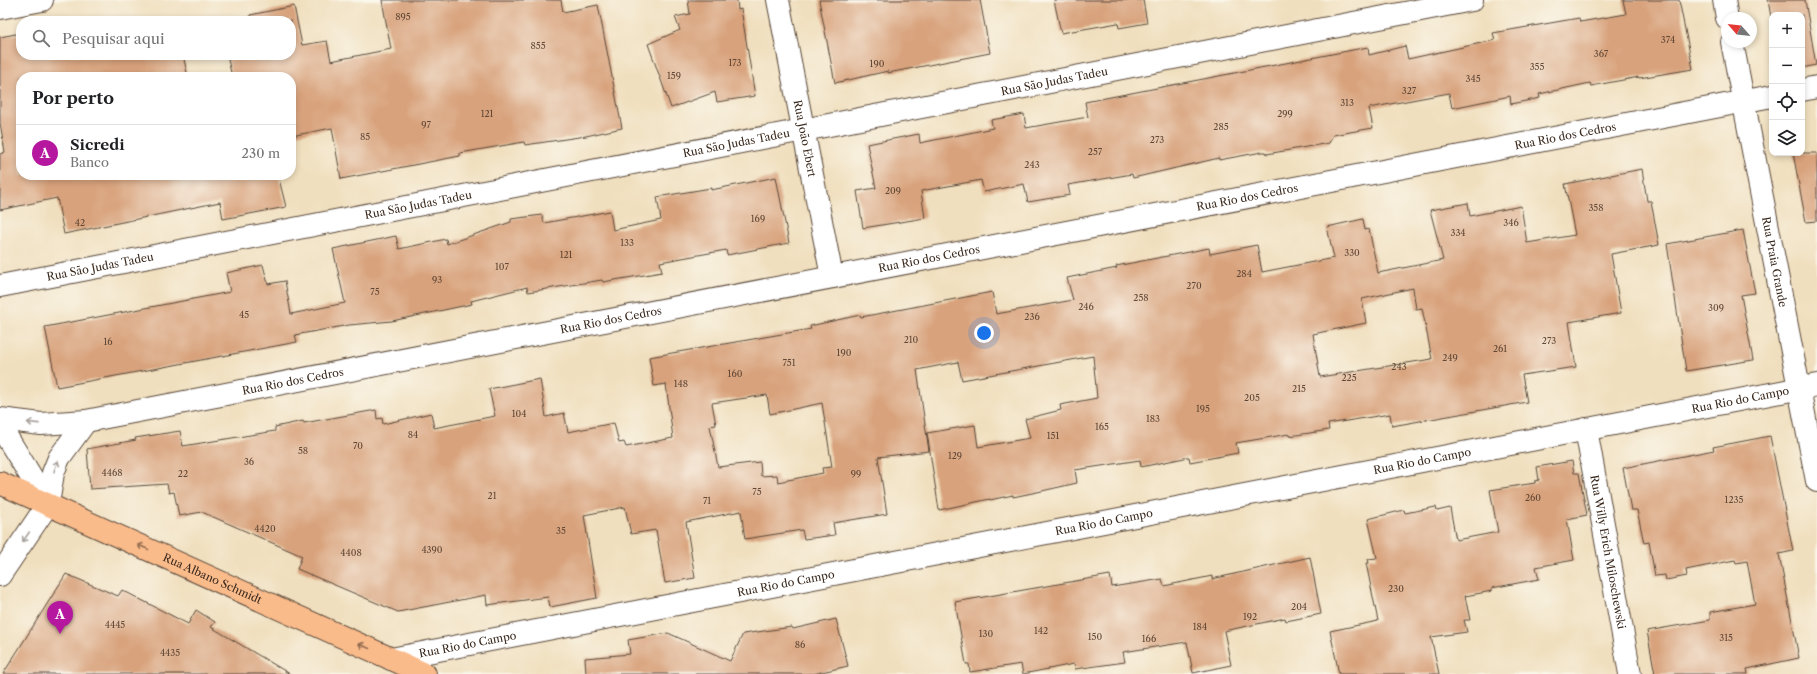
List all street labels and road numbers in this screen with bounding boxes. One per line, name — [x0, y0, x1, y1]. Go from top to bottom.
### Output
street label: Rua São Judas Tadeu — [1000, 64, 1109, 98]
street label: Rua João Ebert — [791, 99, 819, 178]
street label: Rua Rio dos Cedros — [1513, 119, 1618, 152]
street label: Rua São Judas Tadeu — [682, 126, 791, 160]
street label: Rua Rio dos Cedros — [1195, 180, 1299, 214]
street label: Rua São Judas Tadeu — [363, 187, 473, 222]
street label: Rua Praia Grande — [1759, 215, 1790, 308]
street label: Rua Rio dos Cedros — [877, 242, 981, 275]
street label: Rua São Judas Tadeu — [45, 249, 155, 284]
street label: Rua Rio dos Cedros — [559, 303, 663, 336]
street label: Rua Rio dos Cedros — [241, 364, 345, 398]
street label: Rua Rio do Campo — [1690, 383, 1791, 416]
street label: Rua Rio do Campo — [1372, 445, 1472, 477]
street label: Rua Willy Erich Miloschewski — [1587, 474, 1629, 631]
street label: Rua Rio do Campo — [1054, 506, 1154, 538]
street label: Rua Albano Schmidt — [161, 550, 264, 607]
street label: Rua Rio do Campo — [736, 567, 836, 599]
street label: Rua Rio do Campo — [418, 628, 518, 660]

